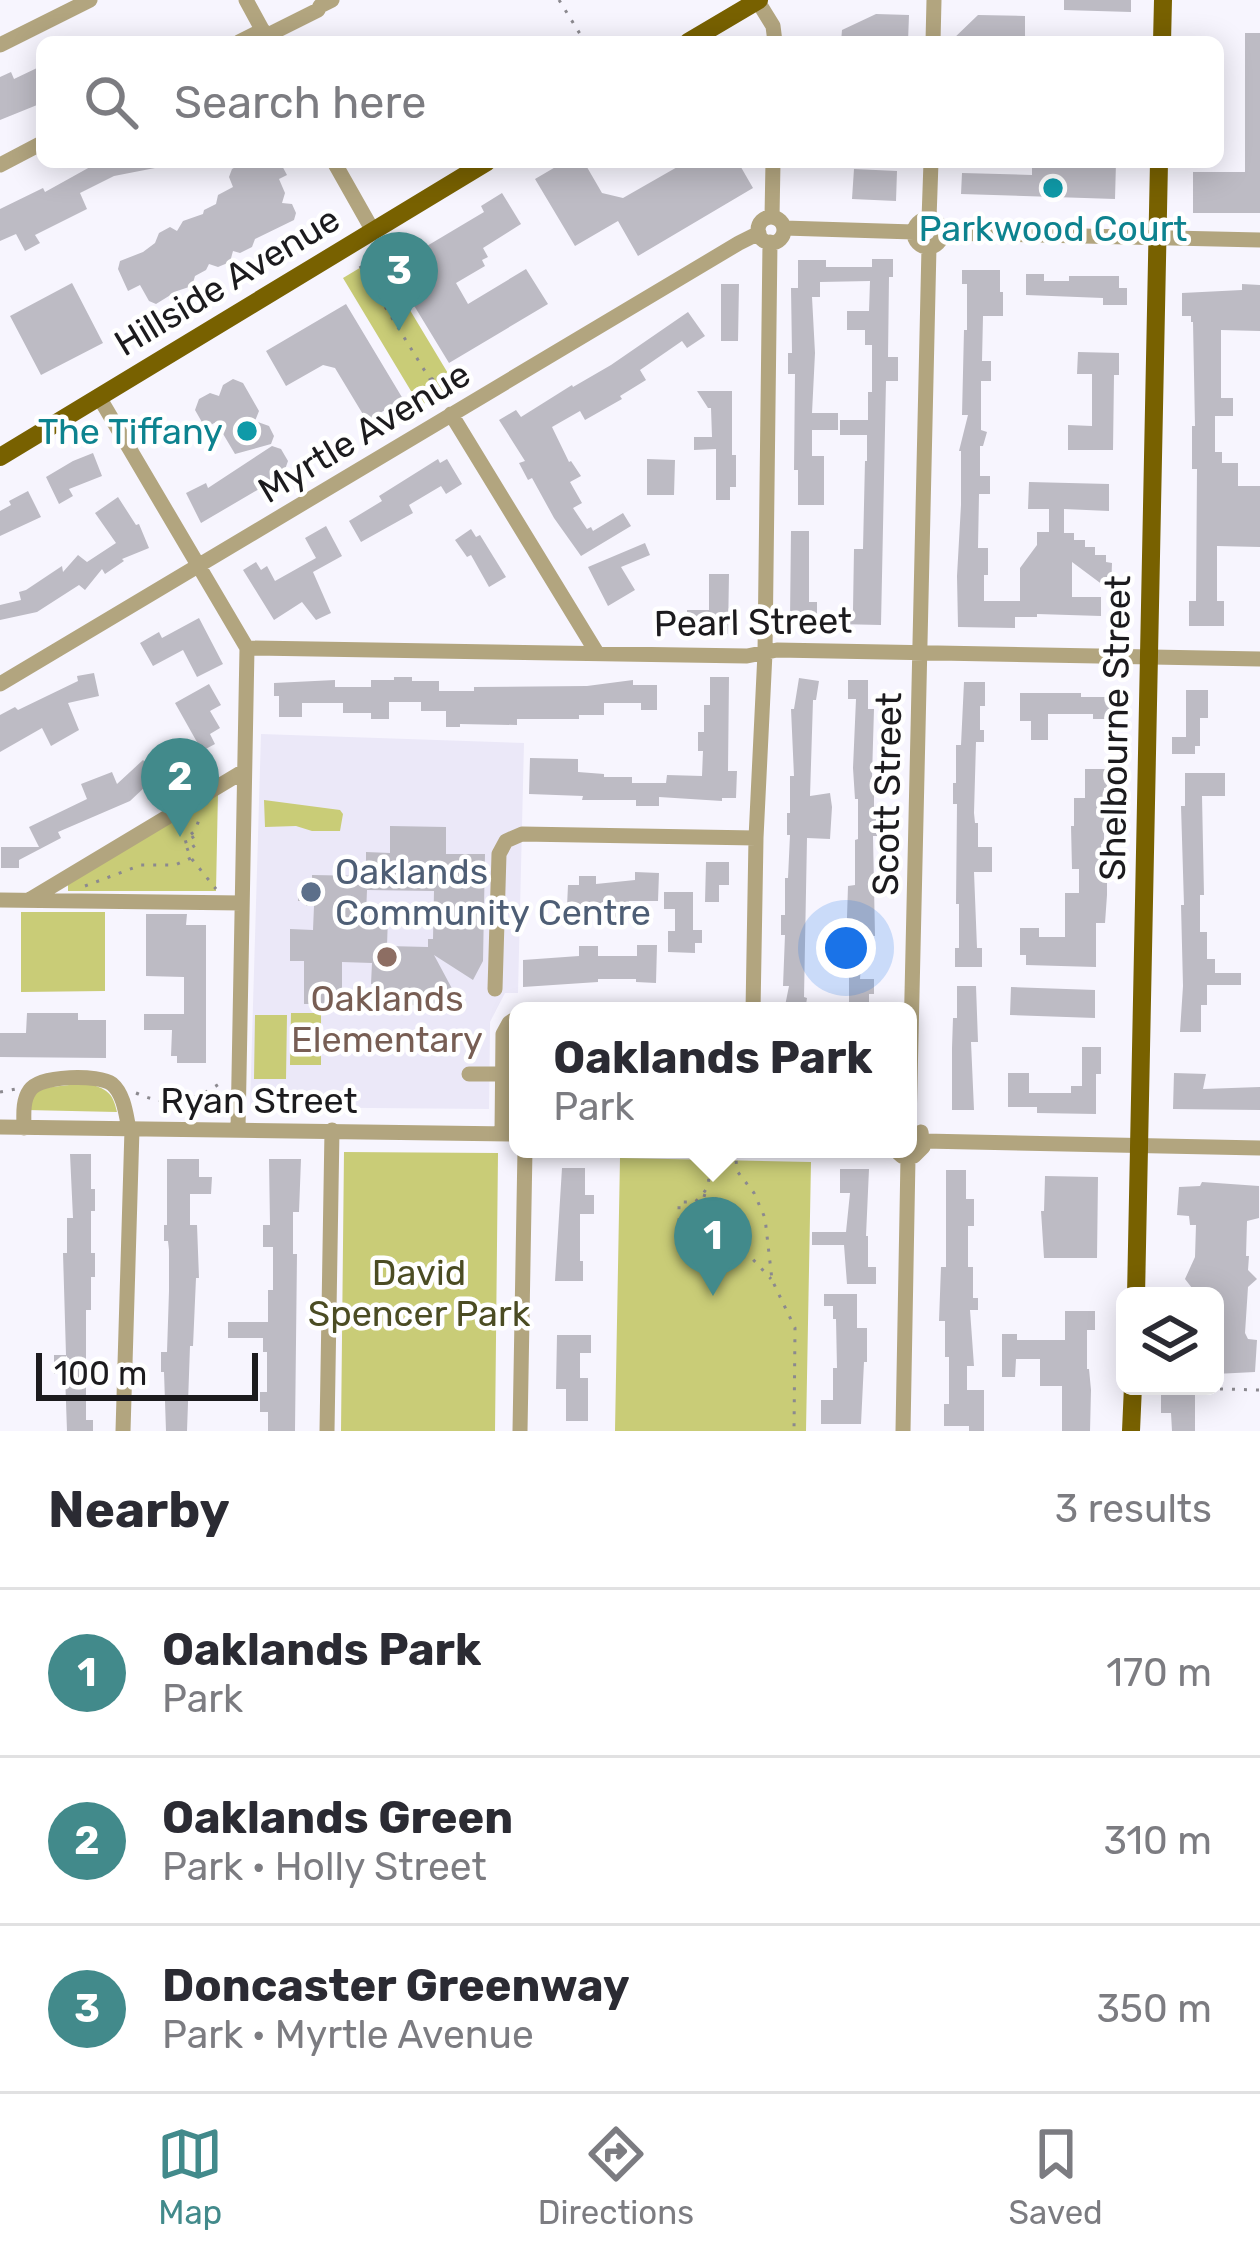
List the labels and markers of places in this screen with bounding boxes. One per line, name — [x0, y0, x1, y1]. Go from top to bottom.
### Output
marker: Parkwood Court — [1040, 175, 1066, 201]
place label: Parkwood Court — [919, 207, 1187, 250]
pin: 3 — [360, 232, 438, 331]
place label: The Tiffany — [38, 410, 223, 453]
marker: The Tiffany — [234, 418, 260, 444]
pin: 2 — [141, 738, 219, 837]
place label: Oaklands Community Centre — [335, 850, 651, 934]
marker: Oaklands Community Centre — [298, 879, 324, 905]
marker: Oaklands Elementary — [374, 944, 400, 970]
place label: Oaklands Elementary — [291, 977, 483, 1061]
pin: 1 — [674, 1197, 752, 1296]

